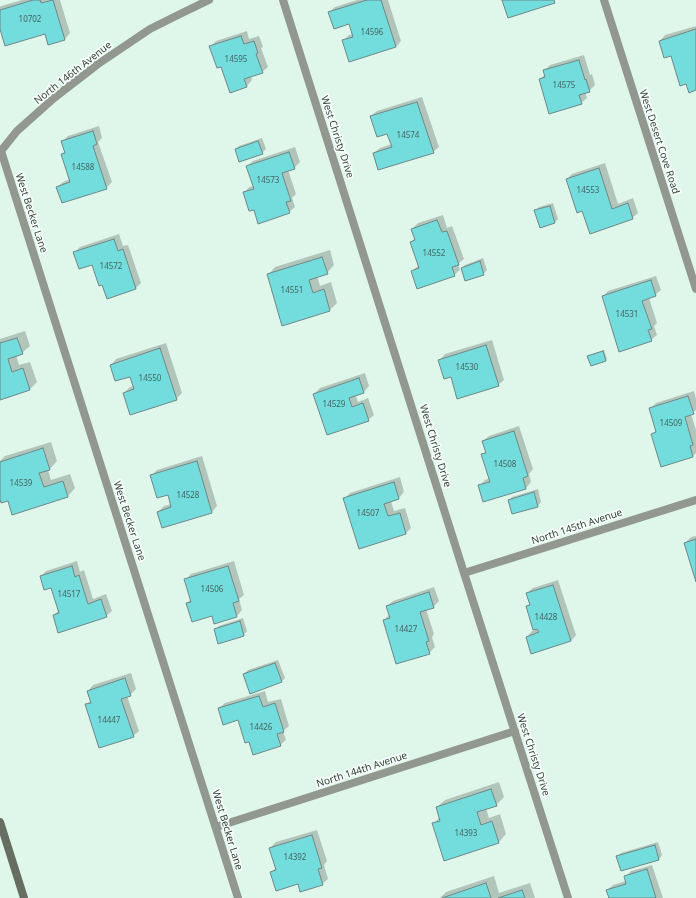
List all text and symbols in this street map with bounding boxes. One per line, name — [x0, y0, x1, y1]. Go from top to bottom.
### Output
house number: 10702 — [19, 15, 41, 25]
house number: 14596 — [361, 28, 383, 38]
street label: North 146th Avenue — [32, 39, 114, 107]
house number: 14595 — [225, 55, 247, 65]
house number: 14575 — [553, 81, 575, 91]
street label: West Desert Cove Road — [636, 88, 682, 196]
street label: West Christy Drive — [318, 94, 356, 180]
house number: 14574 — [397, 131, 419, 141]
house number: 14588 — [72, 163, 94, 173]
street label: West Becker Lane — [12, 172, 50, 254]
house number: 14573 — [257, 176, 279, 186]
house number: 14553 — [577, 186, 599, 196]
house number: 14552 — [423, 249, 445, 259]
house number: 14572 — [100, 262, 122, 272]
house number: 14551 — [281, 286, 303, 296]
house number: 14531 — [616, 310, 638, 320]
house number: 14530 — [456, 363, 478, 373]
house number: 14550 — [139, 374, 161, 384]
house number: 14529 — [323, 400, 345, 410]
street label: West Christy Drive — [417, 403, 453, 489]
house number: 14509 — [660, 419, 682, 429]
house number: 14508 — [494, 460, 516, 470]
house number: 14539 — [10, 479, 32, 489]
street label: West Becker Lane — [110, 480, 148, 562]
house number: 14528 — [177, 491, 199, 501]
street label: North 145th Avenue — [530, 507, 624, 547]
house number: 14507 — [357, 509, 379, 519]
house number: 14506 — [201, 585, 223, 595]
house number: 14517 — [58, 590, 80, 600]
house number: 14428 — [535, 613, 557, 623]
house number: 14427 — [395, 625, 417, 635]
street label: West Christy Drive — [514, 712, 552, 798]
house number: 14447 — [98, 716, 120, 726]
house number: 14426 — [250, 723, 272, 733]
street label: North 144th Avenue — [315, 750, 409, 790]
street label: West Becker Lane — [209, 789, 245, 871]
house number: 14393 — [455, 829, 477, 839]
house number: 14392 — [284, 853, 306, 863]

